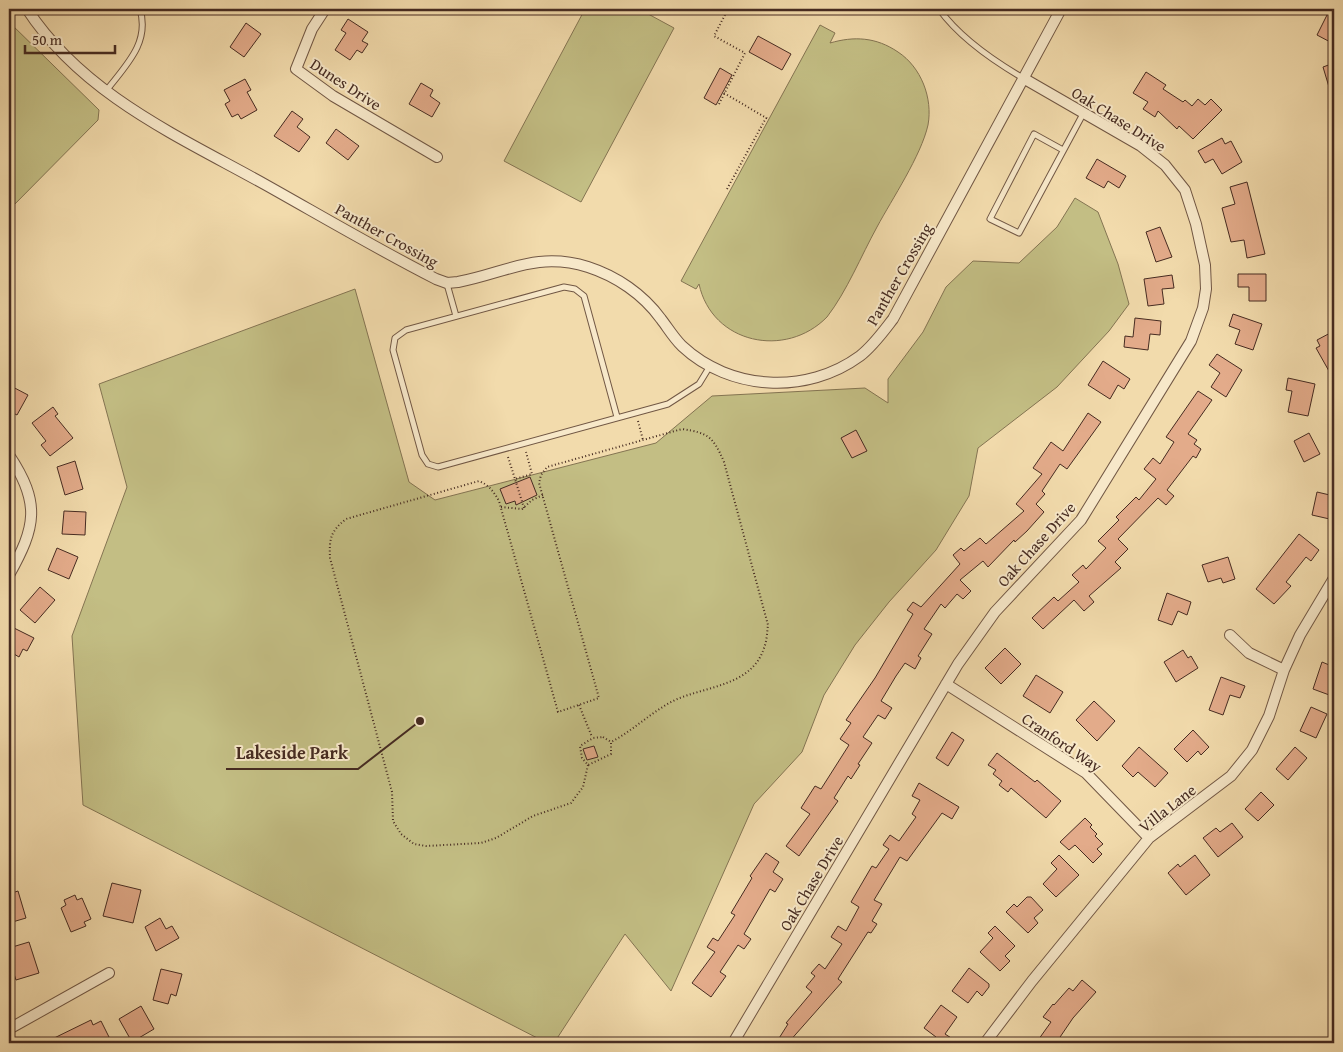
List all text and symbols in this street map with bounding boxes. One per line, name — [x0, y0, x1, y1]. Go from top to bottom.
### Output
scale bar — [25, 22, 115, 54]
text: 50 m — [32, 29, 63, 50]
street label: Dunes Drive — [306, 52, 386, 116]
street label: Oak Chase Drive — [1067, 80, 1171, 158]
street label: Panther Crossing — [331, 197, 443, 273]
street label: Panther Crossing — [860, 218, 938, 330]
street label: Oak Chase Drive — [991, 496, 1081, 592]
street label: Cranford Way — [1017, 706, 1107, 778]
callout: Lakeside Park — [226, 736, 358, 769]
text: Lakeside Park — [236, 739, 349, 766]
street label: Villa Lane — [1133, 778, 1201, 838]
street label: Oak Chase Drive — [773, 831, 849, 935]

